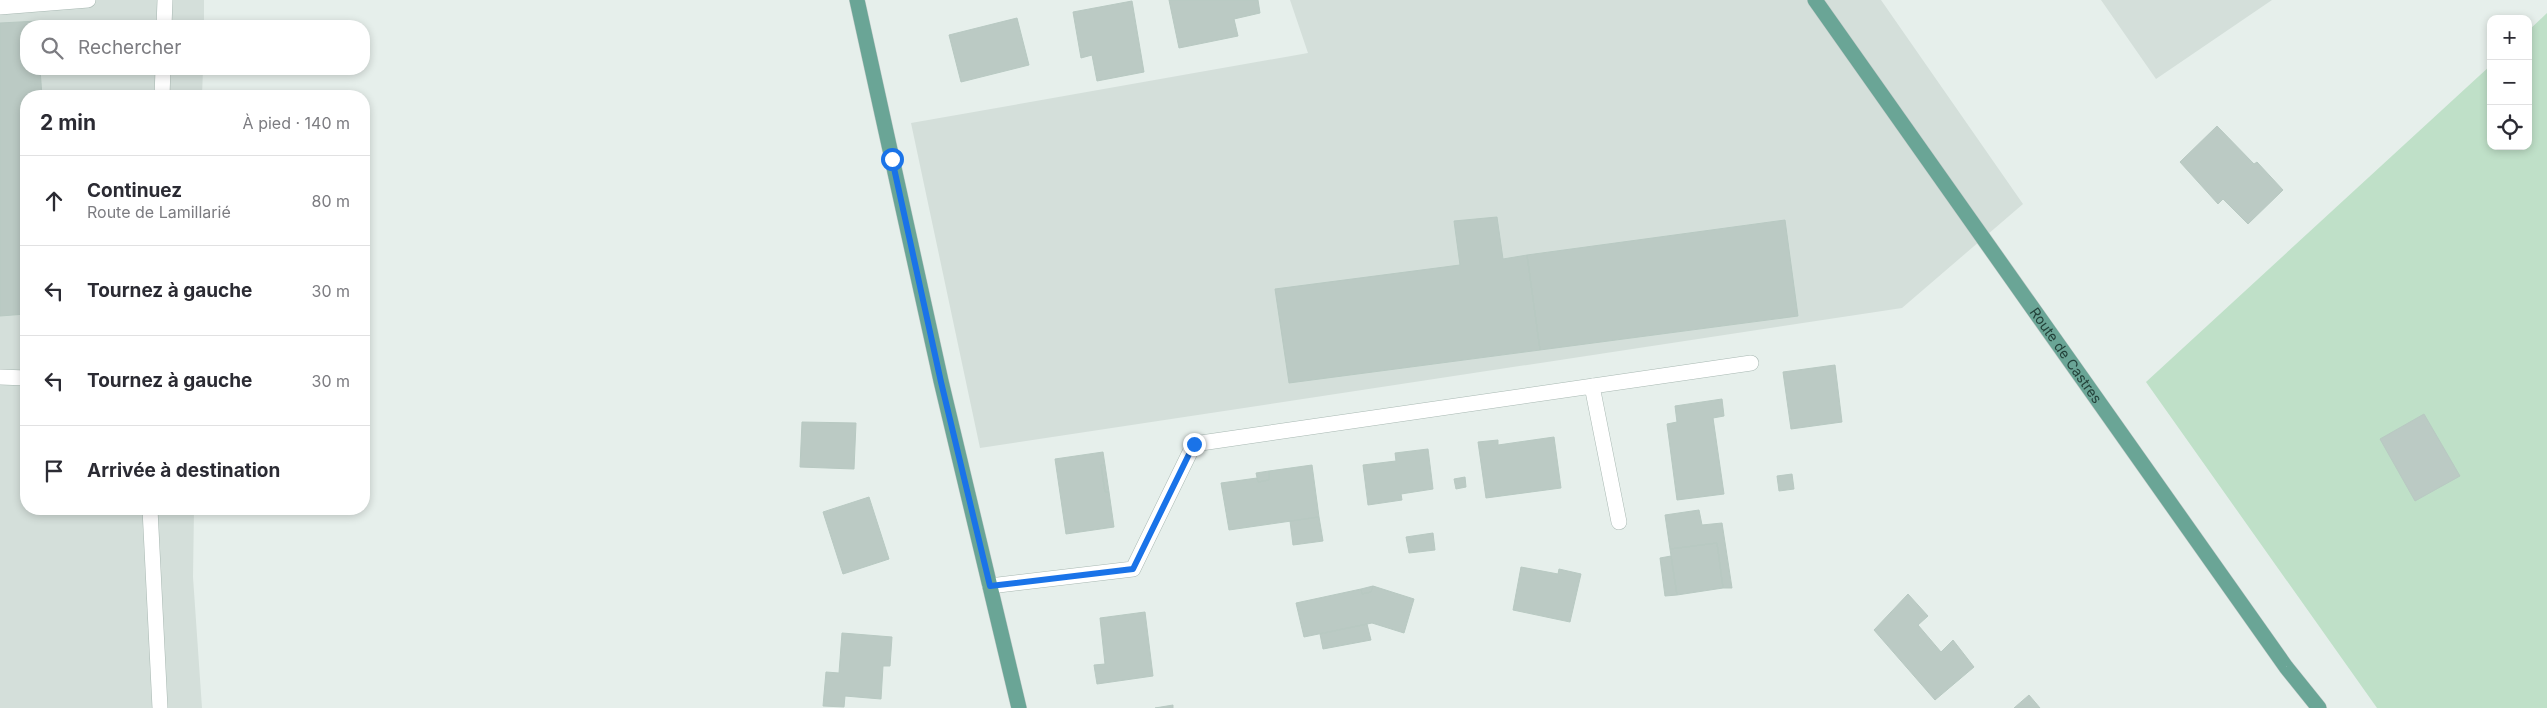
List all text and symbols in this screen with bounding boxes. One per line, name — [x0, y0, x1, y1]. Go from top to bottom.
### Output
map controls — [2487, 15, 2532, 150]
button: + — [2487, 15, 2532, 60]
search box — [20, 20, 370, 75]
icon: search — [38, 34, 66, 62]
text: Rechercher — [78, 36, 181, 59]
button: − — [2487, 60, 2532, 105]
button: locate — [2487, 105, 2532, 150]
text: 2 min — [40, 110, 96, 135]
text: À pied · 140 m — [243, 113, 350, 133]
route start — [881, 148, 904, 171]
text: Continuez — [87, 179, 182, 202]
icon: ahead — [40, 187, 68, 215]
text: 80 m — [311, 191, 350, 211]
text: Route de Lamillarié — [87, 202, 231, 222]
icon: left — [40, 277, 68, 305]
text: Tournez à gauche — [87, 279, 252, 302]
text: 30 m — [312, 281, 350, 301]
street label: Route de Castres — [2027, 304, 2106, 406]
icon: left — [40, 367, 68, 395]
text: Tournez à gauche — [87, 369, 252, 392]
text: 30 m — [312, 371, 350, 391]
route end — [1183, 433, 1206, 456]
icon: arrive — [40, 457, 68, 485]
text: Arrivée à destination — [87, 459, 280, 482]

